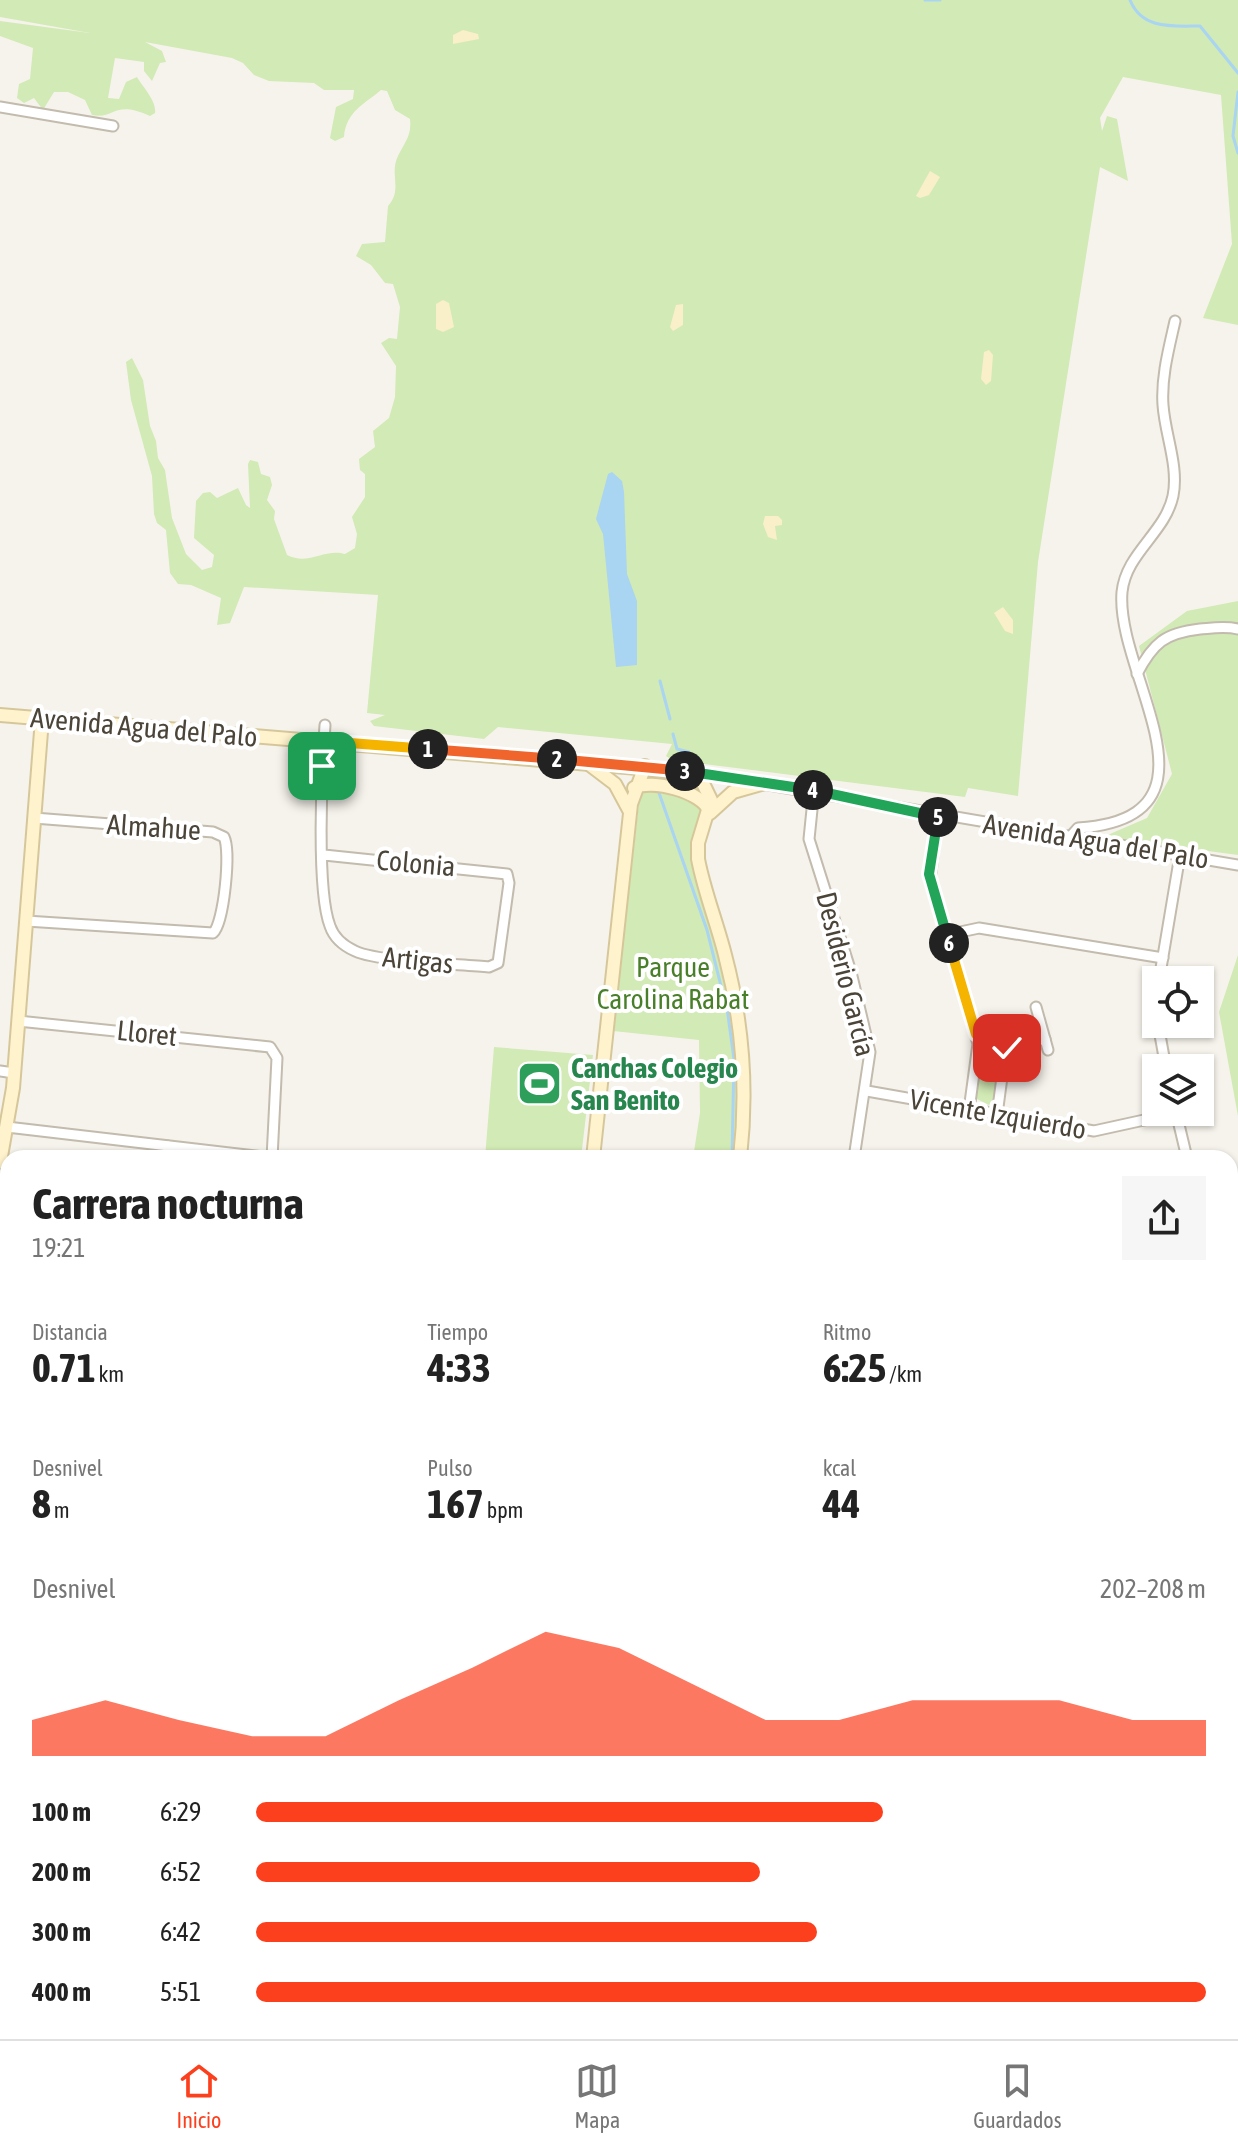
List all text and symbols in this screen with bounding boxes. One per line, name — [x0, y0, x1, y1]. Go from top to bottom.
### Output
street label: Avenida Agua del Palo — [29, 701, 259, 753]
pin: 1 — [408, 729, 448, 769]
pin — [288, 732, 356, 800]
text: 1 — [423, 736, 433, 762]
pin: 2 — [537, 739, 577, 779]
icon: arrive — [300, 744, 344, 788]
text: 2 — [552, 746, 562, 772]
pin: 3 — [665, 751, 705, 791]
text: 3 — [680, 758, 690, 784]
pin: 4 — [793, 770, 833, 810]
text: 4 — [808, 777, 818, 803]
pin: 5 — [918, 797, 958, 837]
text: 5 — [933, 804, 943, 830]
street label: Avenida Agua del Palo — [981, 807, 1211, 875]
street label: Almahue — [106, 808, 202, 846]
street label: Colonia — [375, 844, 457, 882]
street label: Desiderio García — [810, 888, 882, 1060]
pin: 6 — [929, 923, 969, 963]
text: 6 — [944, 930, 954, 956]
street label: Artigas — [381, 940, 455, 980]
park label: Parque Carolina Rabat — [597, 951, 749, 1015]
map controls — [1142, 966, 1214, 1126]
button: locate — [1142, 966, 1214, 1038]
street label: Lloret — [115, 1014, 179, 1052]
pin — [973, 1014, 1041, 1082]
icon: check — [985, 1026, 1029, 1070]
place label: Canchas Colegio San Benito — [571, 1052, 738, 1116]
button: layers — [1142, 1054, 1214, 1126]
sports icon: Canchas Colegio San Benito — [516, 1060, 564, 1108]
street label: Vicente Izquierdo — [907, 1083, 1089, 1145]
button: share — [1122, 1176, 1206, 1260]
text: Carrera nocturna — [32, 1178, 304, 1228]
text: 19:21 — [32, 1233, 86, 1263]
text: Distancia — [32, 1319, 108, 1345]
text: Tiempo — [427, 1319, 488, 1345]
text: Ritmo — [823, 1319, 871, 1345]
text: 0.71 — [32, 1345, 96, 1390]
text: 4:33 — [427, 1345, 491, 1390]
text: 6:25 — [823, 1345, 886, 1390]
text: km — [96, 1361, 124, 1387]
text: /km — [886, 1361, 922, 1387]
text: Desnivel — [32, 1455, 102, 1481]
text: Pulso — [427, 1455, 473, 1481]
text: kcal — [823, 1455, 856, 1481]
text: 8 — [32, 1481, 51, 1526]
text: 167 — [427, 1481, 484, 1526]
text: 44 — [823, 1481, 860, 1526]
text: m — [51, 1497, 70, 1523]
text: bpm — [484, 1497, 523, 1523]
text: Desnivel — [32, 1574, 115, 1604]
text: 202–208 m — [1100, 1574, 1206, 1604]
text: 100 m — [32, 1797, 91, 1827]
text: 6:29 — [160, 1797, 201, 1827]
text: 200 m — [32, 1857, 91, 1887]
text: 6:52 — [160, 1857, 201, 1887]
text: 300 m — [32, 1917, 91, 1947]
text: 6:42 — [160, 1917, 201, 1947]
text: 400 m — [32, 1977, 91, 2007]
text: 5:51 — [160, 1977, 201, 2007]
tab: Inicio — [177, 2059, 221, 2133]
tab: Mapa — [575, 2059, 620, 2133]
tab: Guardados — [973, 2059, 1061, 2133]

